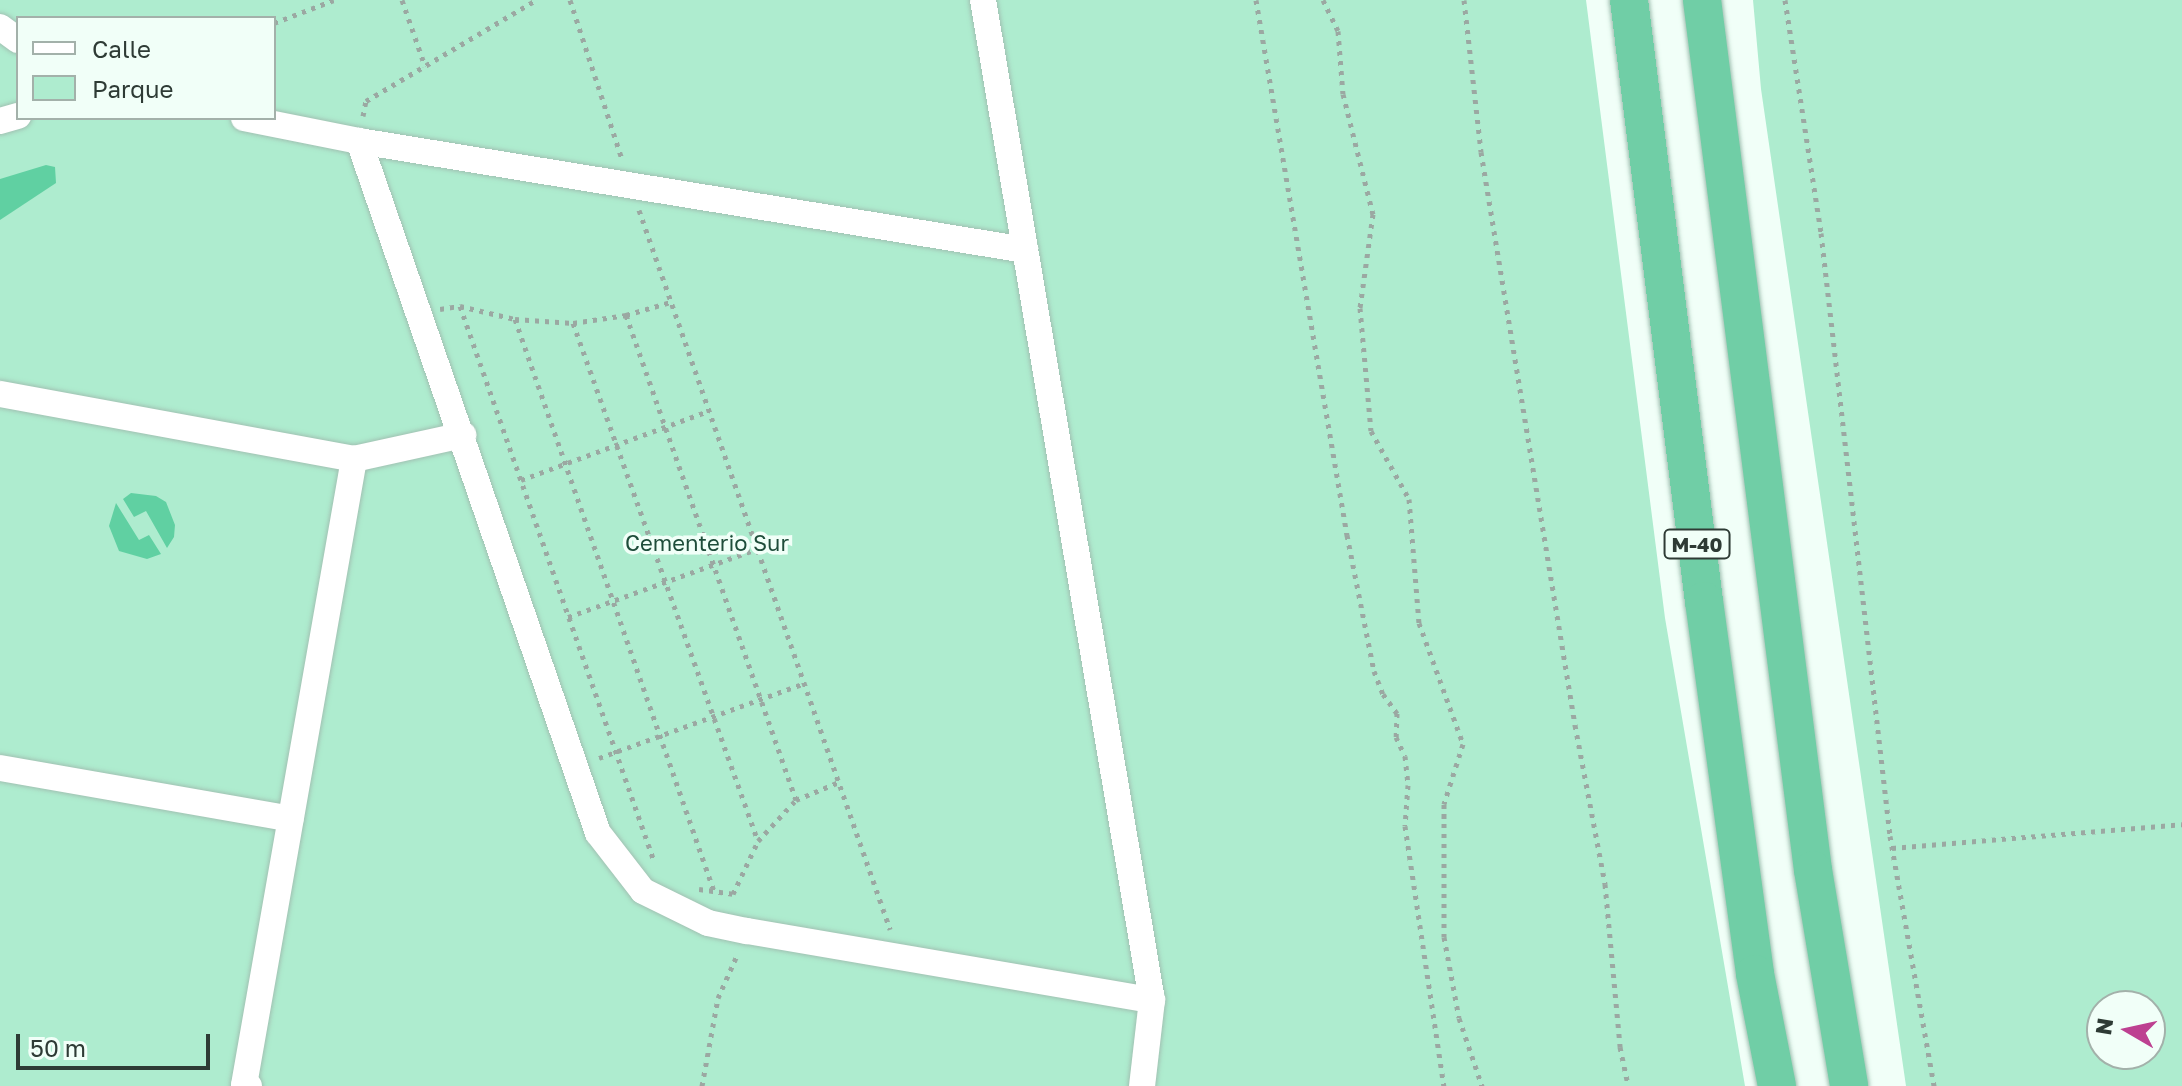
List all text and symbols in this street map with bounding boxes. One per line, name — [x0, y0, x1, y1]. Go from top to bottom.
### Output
legend — [16, 16, 276, 120]
text: Calle — [92, 34, 151, 63]
text: Parque — [92, 74, 173, 103]
road number: M-40 — [1663, 528, 1731, 560]
park label: Cementerio Sur — [625, 530, 789, 556]
north arrow — [2086, 990, 2166, 1070]
text: N — [2089, 1016, 2118, 1037]
scale bar — [20, 1018, 214, 1068]
text: 50 m — [30, 1033, 86, 1062]

